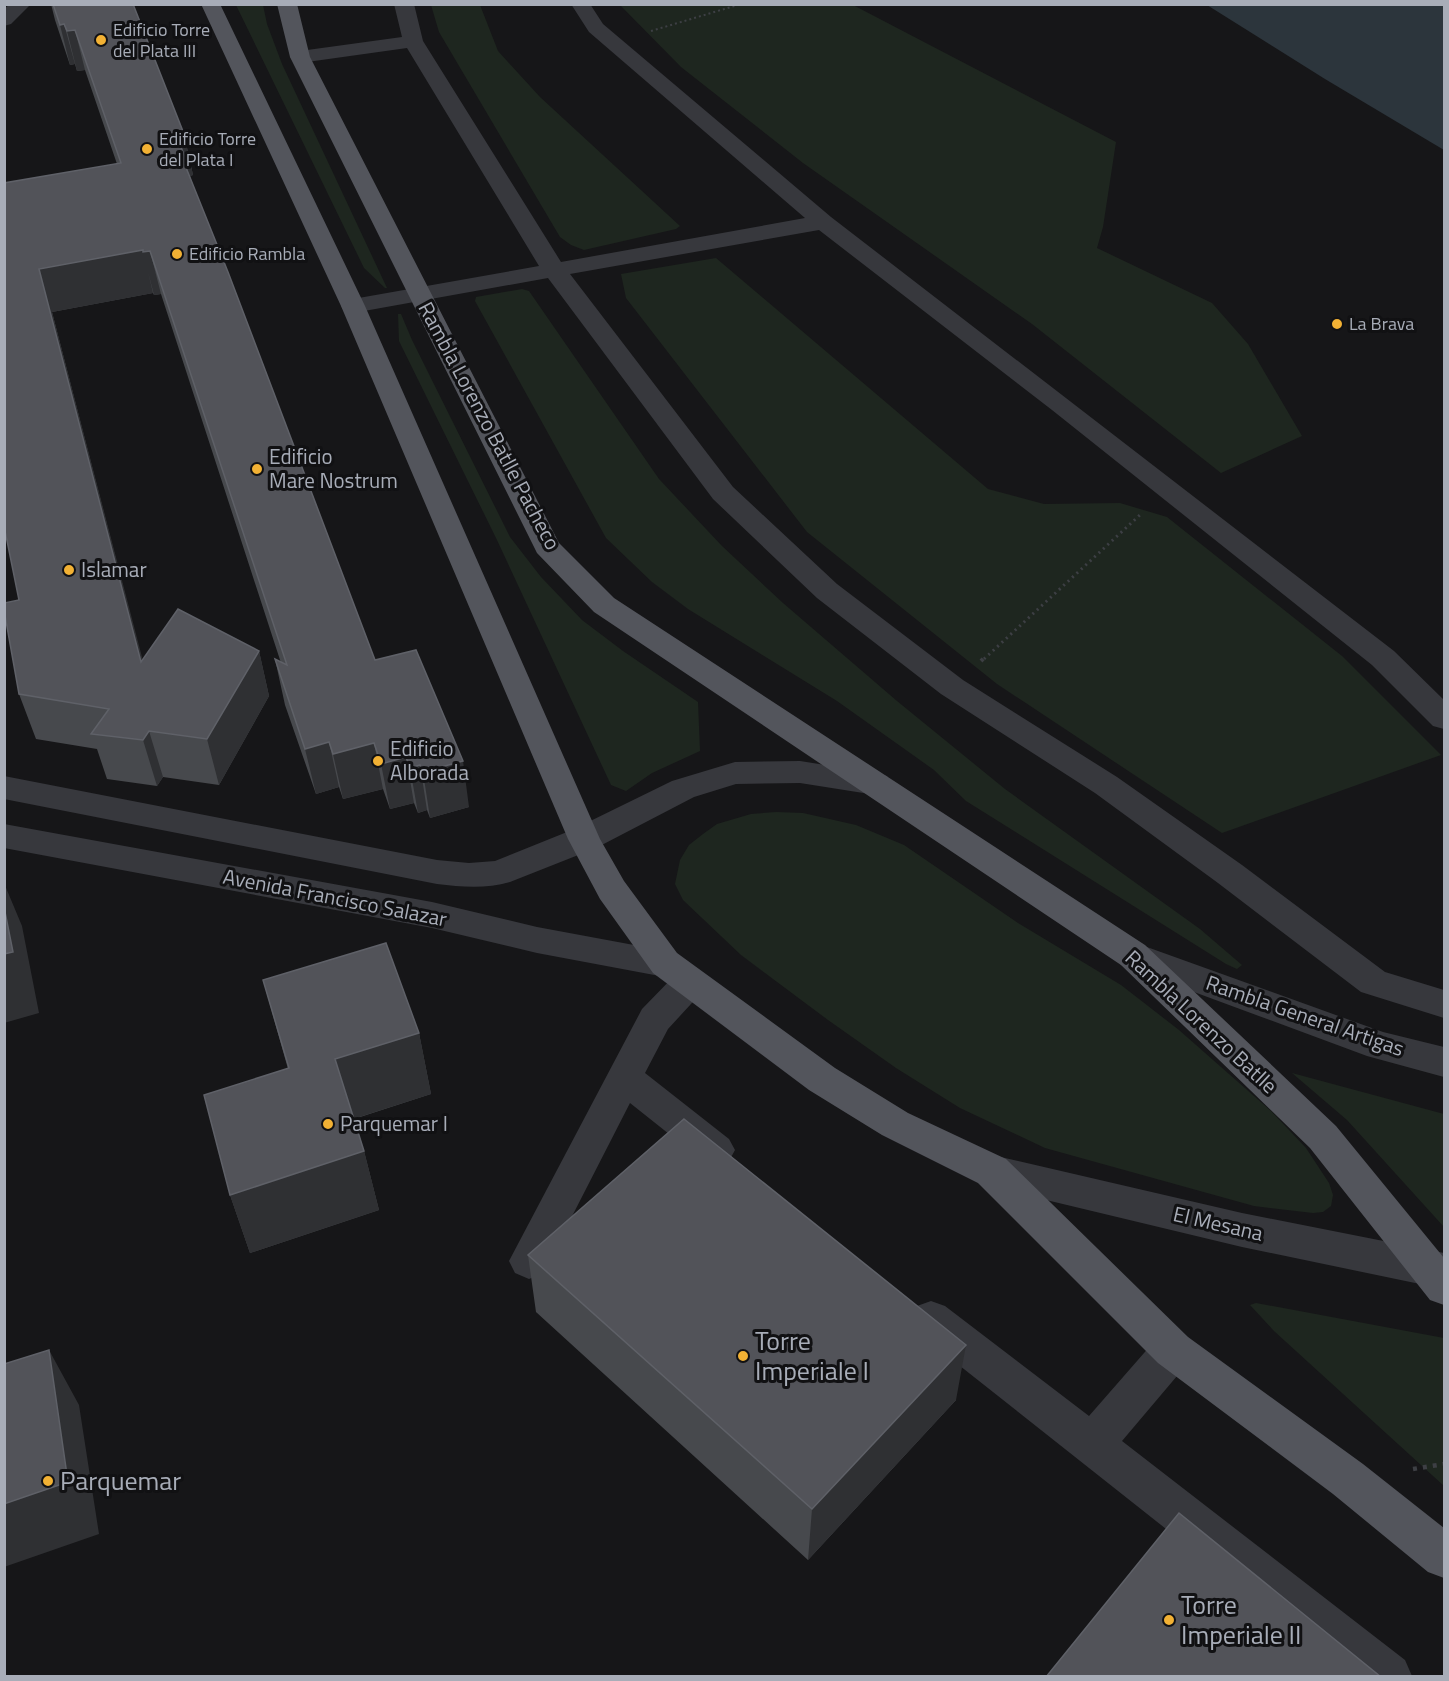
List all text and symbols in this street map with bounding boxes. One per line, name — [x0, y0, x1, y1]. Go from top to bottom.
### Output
place label: Edificio Torre del Plata III — [113, 16, 210, 64]
marker: Edificio Torre del Plata III — [94, 33, 108, 47]
place label: Edificio Torre del Plata I — [159, 125, 256, 173]
marker: Edificio Torre del Plata I — [140, 142, 154, 156]
place label: Edificio Rambla — [189, 240, 305, 267]
marker: Edificio Rambla — [170, 247, 184, 261]
street label: Rambla Lorenzo Batlle Pacheco — [411, 296, 569, 555]
place label: La Brava — [1349, 310, 1414, 337]
marker: La Brava — [1330, 317, 1344, 331]
place label: Edificio Mare Nostrum — [269, 440, 398, 496]
marker: Edificio Mare Nostrum — [250, 462, 264, 476]
place label: Islamar — [81, 553, 147, 585]
marker: Islamar — [62, 563, 76, 577]
place label: Edificio Alborada — [390, 732, 469, 788]
marker: Edificio Alborada — [371, 754, 385, 768]
street label: Avenida Francisco Salazar — [221, 860, 450, 934]
street label: Rambla Lorenzo Batlle — [1118, 942, 1285, 1101]
street label: Rambla General Artigas — [1202, 966, 1409, 1064]
place label: Parquemar I — [340, 1107, 448, 1139]
marker: Parquemar I — [321, 1117, 335, 1131]
street label: El Mesana — [1170, 1197, 1267, 1249]
place label: Torre Imperiale I — [755, 1321, 869, 1390]
marker: Torre Imperiale I — [736, 1349, 750, 1363]
place label: Parquemar — [60, 1461, 181, 1500]
marker: Parquemar — [41, 1474, 55, 1488]
place label: Torre Imperiale II — [1181, 1585, 1301, 1654]
marker: Torre Imperiale II — [1162, 1613, 1176, 1627]

